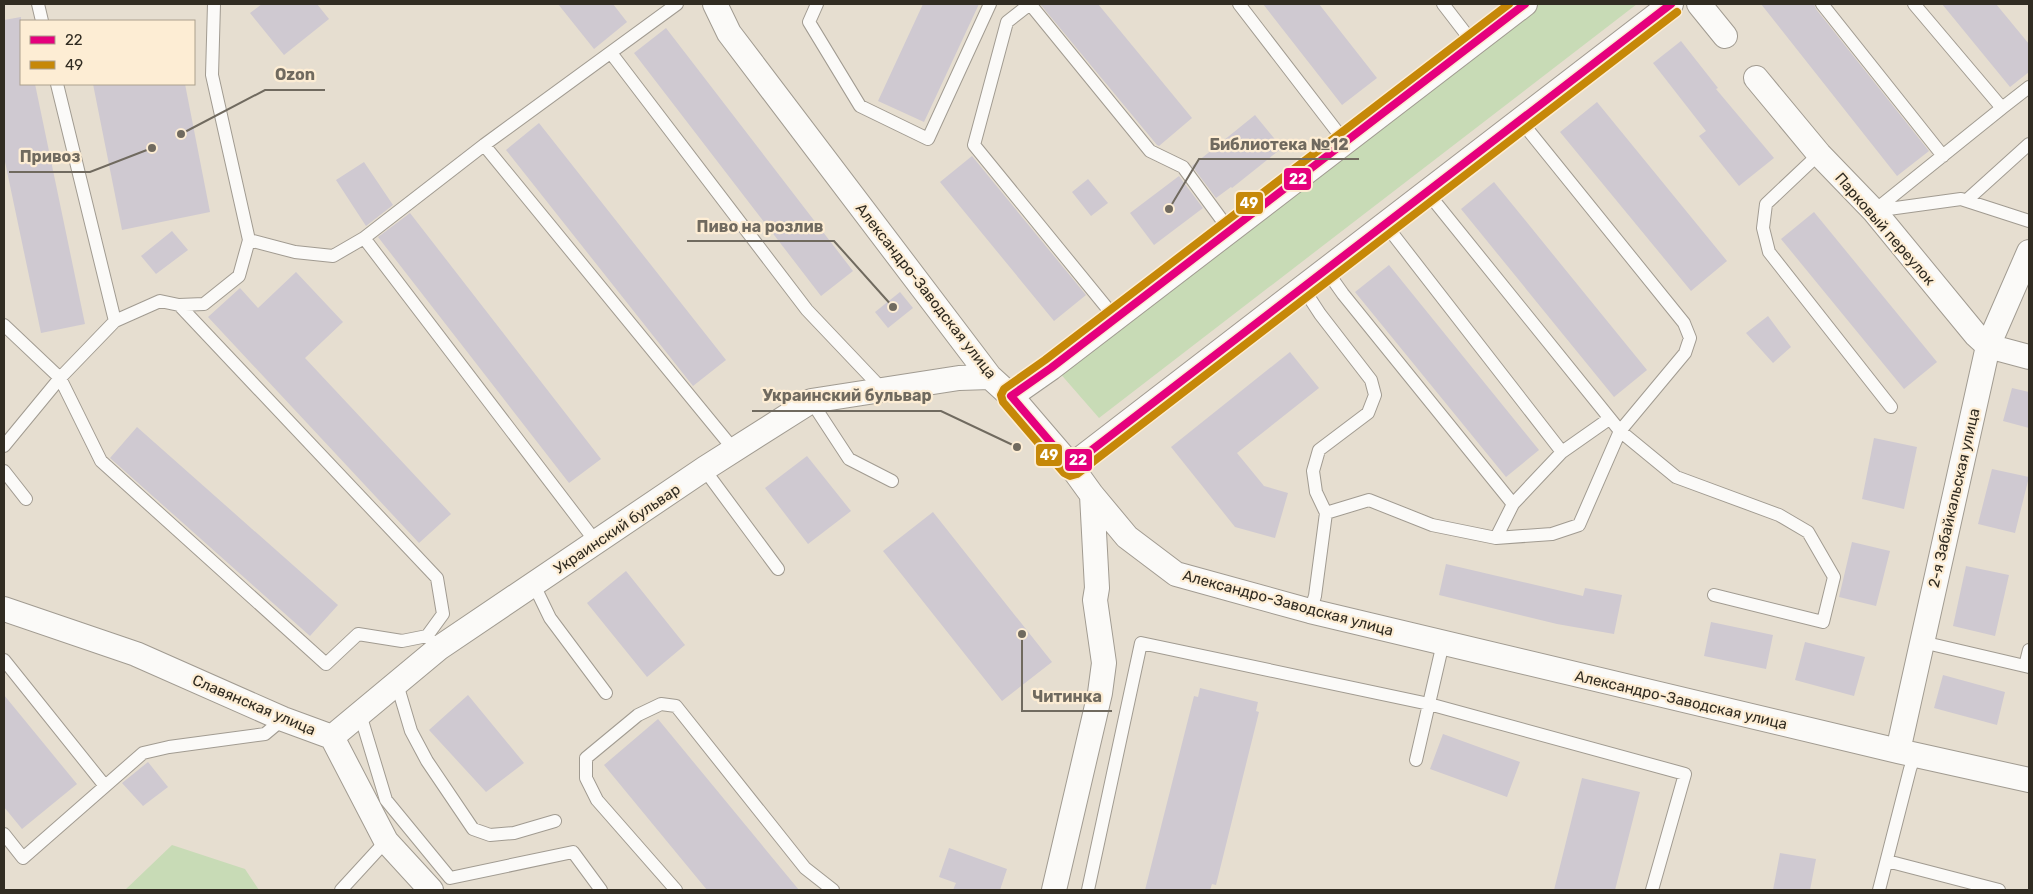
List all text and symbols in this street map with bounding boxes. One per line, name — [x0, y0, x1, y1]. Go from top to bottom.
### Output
legend — [20, 20, 195, 85]
text: 22 — [65, 31, 83, 49]
text: 49 — [65, 56, 83, 74]
callout: Ozon — [265, 59, 325, 90]
text: Ozon — [275, 65, 315, 84]
callout: Библиотека №12 — [1199, 128, 1359, 159]
text: Библиотека №12 — [1209, 135, 1349, 154]
callout: Привоз — [9, 141, 90, 172]
text: Привоз — [20, 147, 80, 166]
line badge: 22 — [1283, 167, 1312, 191]
street label: Парковый переулок — [1831, 169, 1939, 289]
text: 22 — [1289, 171, 1307, 188]
line badge: 49 — [1235, 191, 1264, 215]
text: 49 — [1240, 195, 1258, 212]
street label: Александро-Заводская улица — [852, 200, 1000, 382]
callout: Пиво на розлив — [687, 210, 834, 241]
text: Пиво на розлив — [697, 217, 823, 236]
callout: Украинский бульвар — [752, 380, 941, 411]
text: Украинский бульвар — [762, 386, 932, 405]
street label: 2-я Забайкальская улица — [1925, 407, 1983, 589]
line badge: 49 — [1035, 443, 1063, 467]
text: 49 — [1040, 447, 1058, 464]
line badge: 22 — [1064, 448, 1093, 472]
text: 22 — [1069, 452, 1087, 469]
street label: Украинский бульвар — [550, 480, 684, 578]
street label: Александро-Заводская улица — [1181, 566, 1395, 640]
street label: Александро-Заводская улица — [1573, 667, 1789, 733]
street label: Славянская улица — [190, 671, 318, 739]
callout: Читинка — [1022, 680, 1112, 711]
text: Читинка — [1032, 687, 1102, 706]

